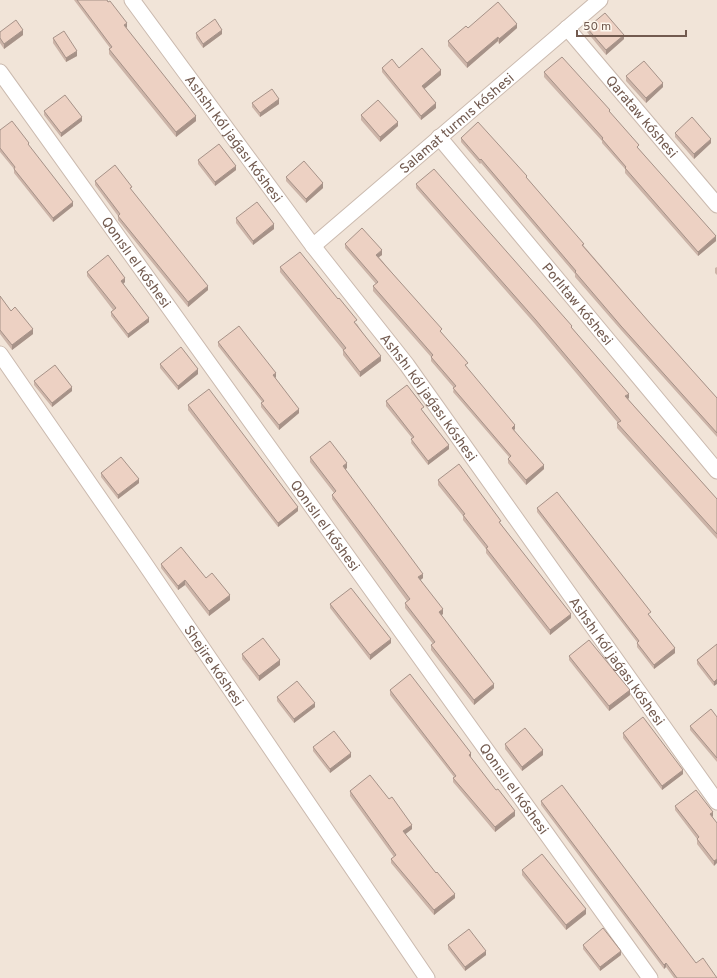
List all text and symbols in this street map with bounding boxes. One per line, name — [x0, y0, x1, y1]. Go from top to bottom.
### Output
scale bar — [577, 12, 686, 38]
text: 50 m — [583, 19, 611, 35]
street label: Salamat turmıs kóshesi — [397, 70, 518, 178]
street label: Ashshı kól jaǵası kóshesi — [180, 72, 285, 206]
street label: Qarataw kóshesi — [601, 73, 681, 162]
street label: Qonıslı el kóshesi — [97, 214, 174, 312]
street label: Porlıtaw kóshesi — [538, 260, 616, 349]
street label: Ashshı kól jaǵası kóshesi — [376, 331, 480, 465]
street label: Qonıslı el kóshesi — [286, 477, 362, 575]
street label: Ashshı kól jaǵası kóshesi — [564, 594, 667, 730]
street label: Shejire kóshesi — [179, 623, 246, 710]
street label: Qonıslı el kóshesi — [474, 741, 551, 838]

